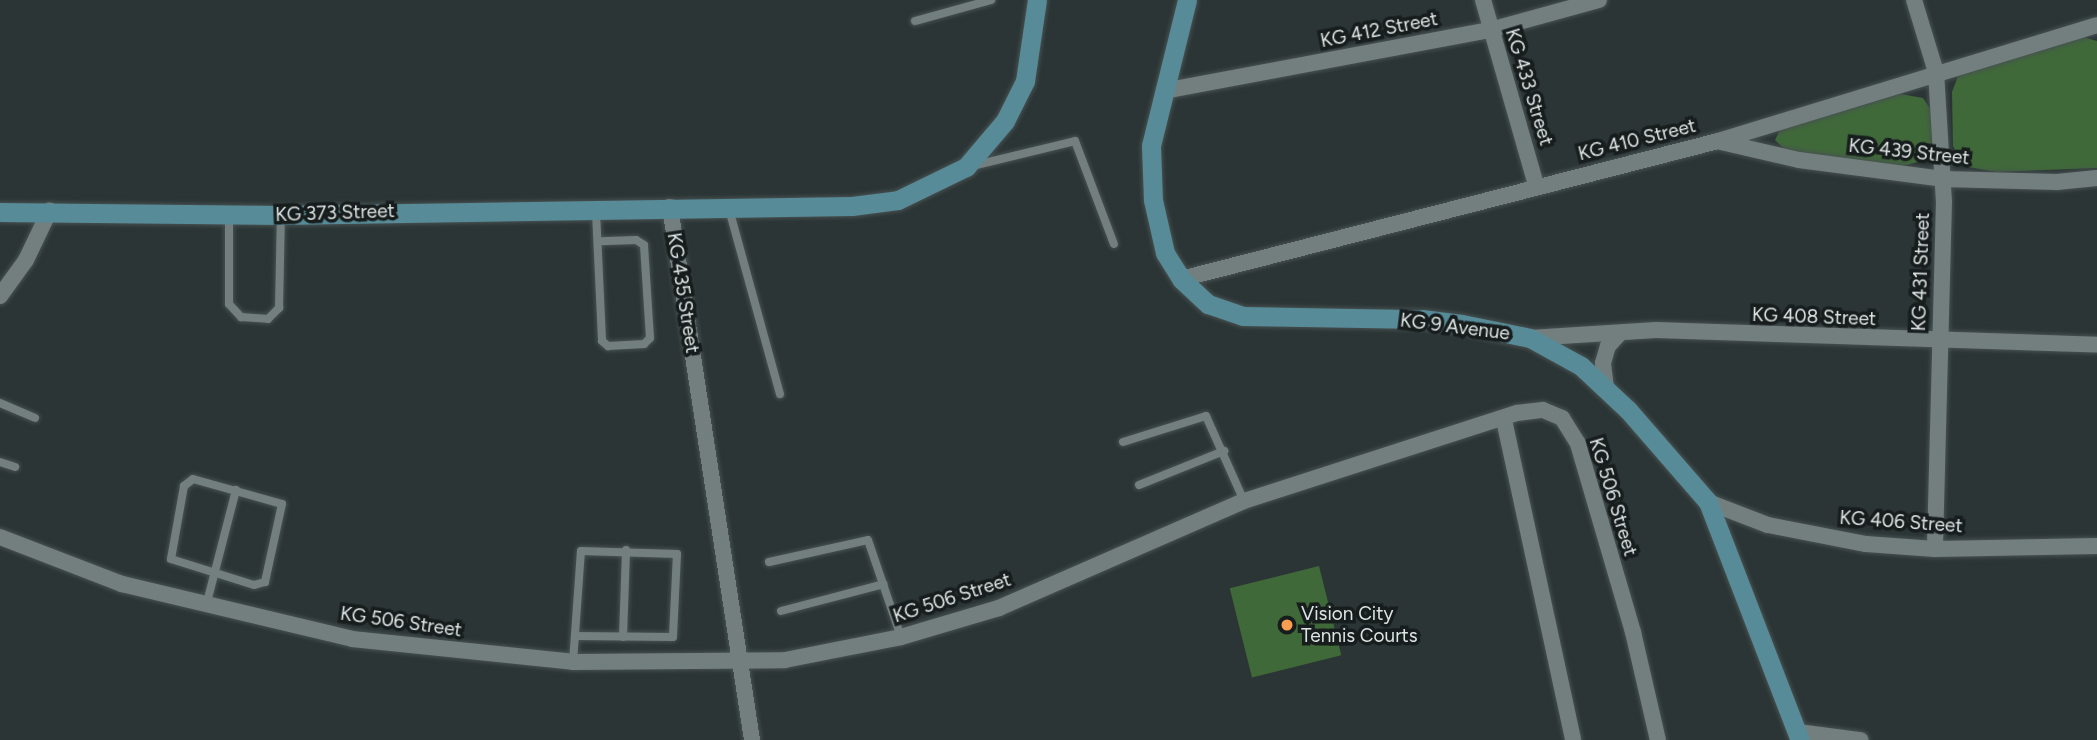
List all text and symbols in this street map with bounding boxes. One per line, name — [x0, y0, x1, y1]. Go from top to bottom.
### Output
street label: KG 412 Street — [1318, 7, 1440, 53]
street label: KG 433 Street — [1500, 26, 1558, 148]
street label: KG 410 Street — [1576, 114, 1698, 166]
street label: KG 439 Street — [1847, 134, 1971, 170]
street label: KG 373 Street — [275, 200, 395, 226]
street label: KG 431 Street — [1908, 212, 1934, 332]
street label: KG 435 Street — [662, 231, 704, 355]
street label: KG 408 Street — [1752, 303, 1876, 331]
street label: KG 9 Avenue — [1399, 309, 1511, 345]
street label: KG 506 Street — [1584, 435, 1642, 559]
street label: KG 406 Street — [1839, 506, 1963, 538]
street label: KG 506 Street — [890, 568, 1014, 628]
street label: KG 506 Street — [339, 602, 463, 642]
place label: Vision City Tennis Courts — [1301, 603, 1418, 647]
marker: Vision City Tennis Courts — [1279, 617, 1295, 633]

